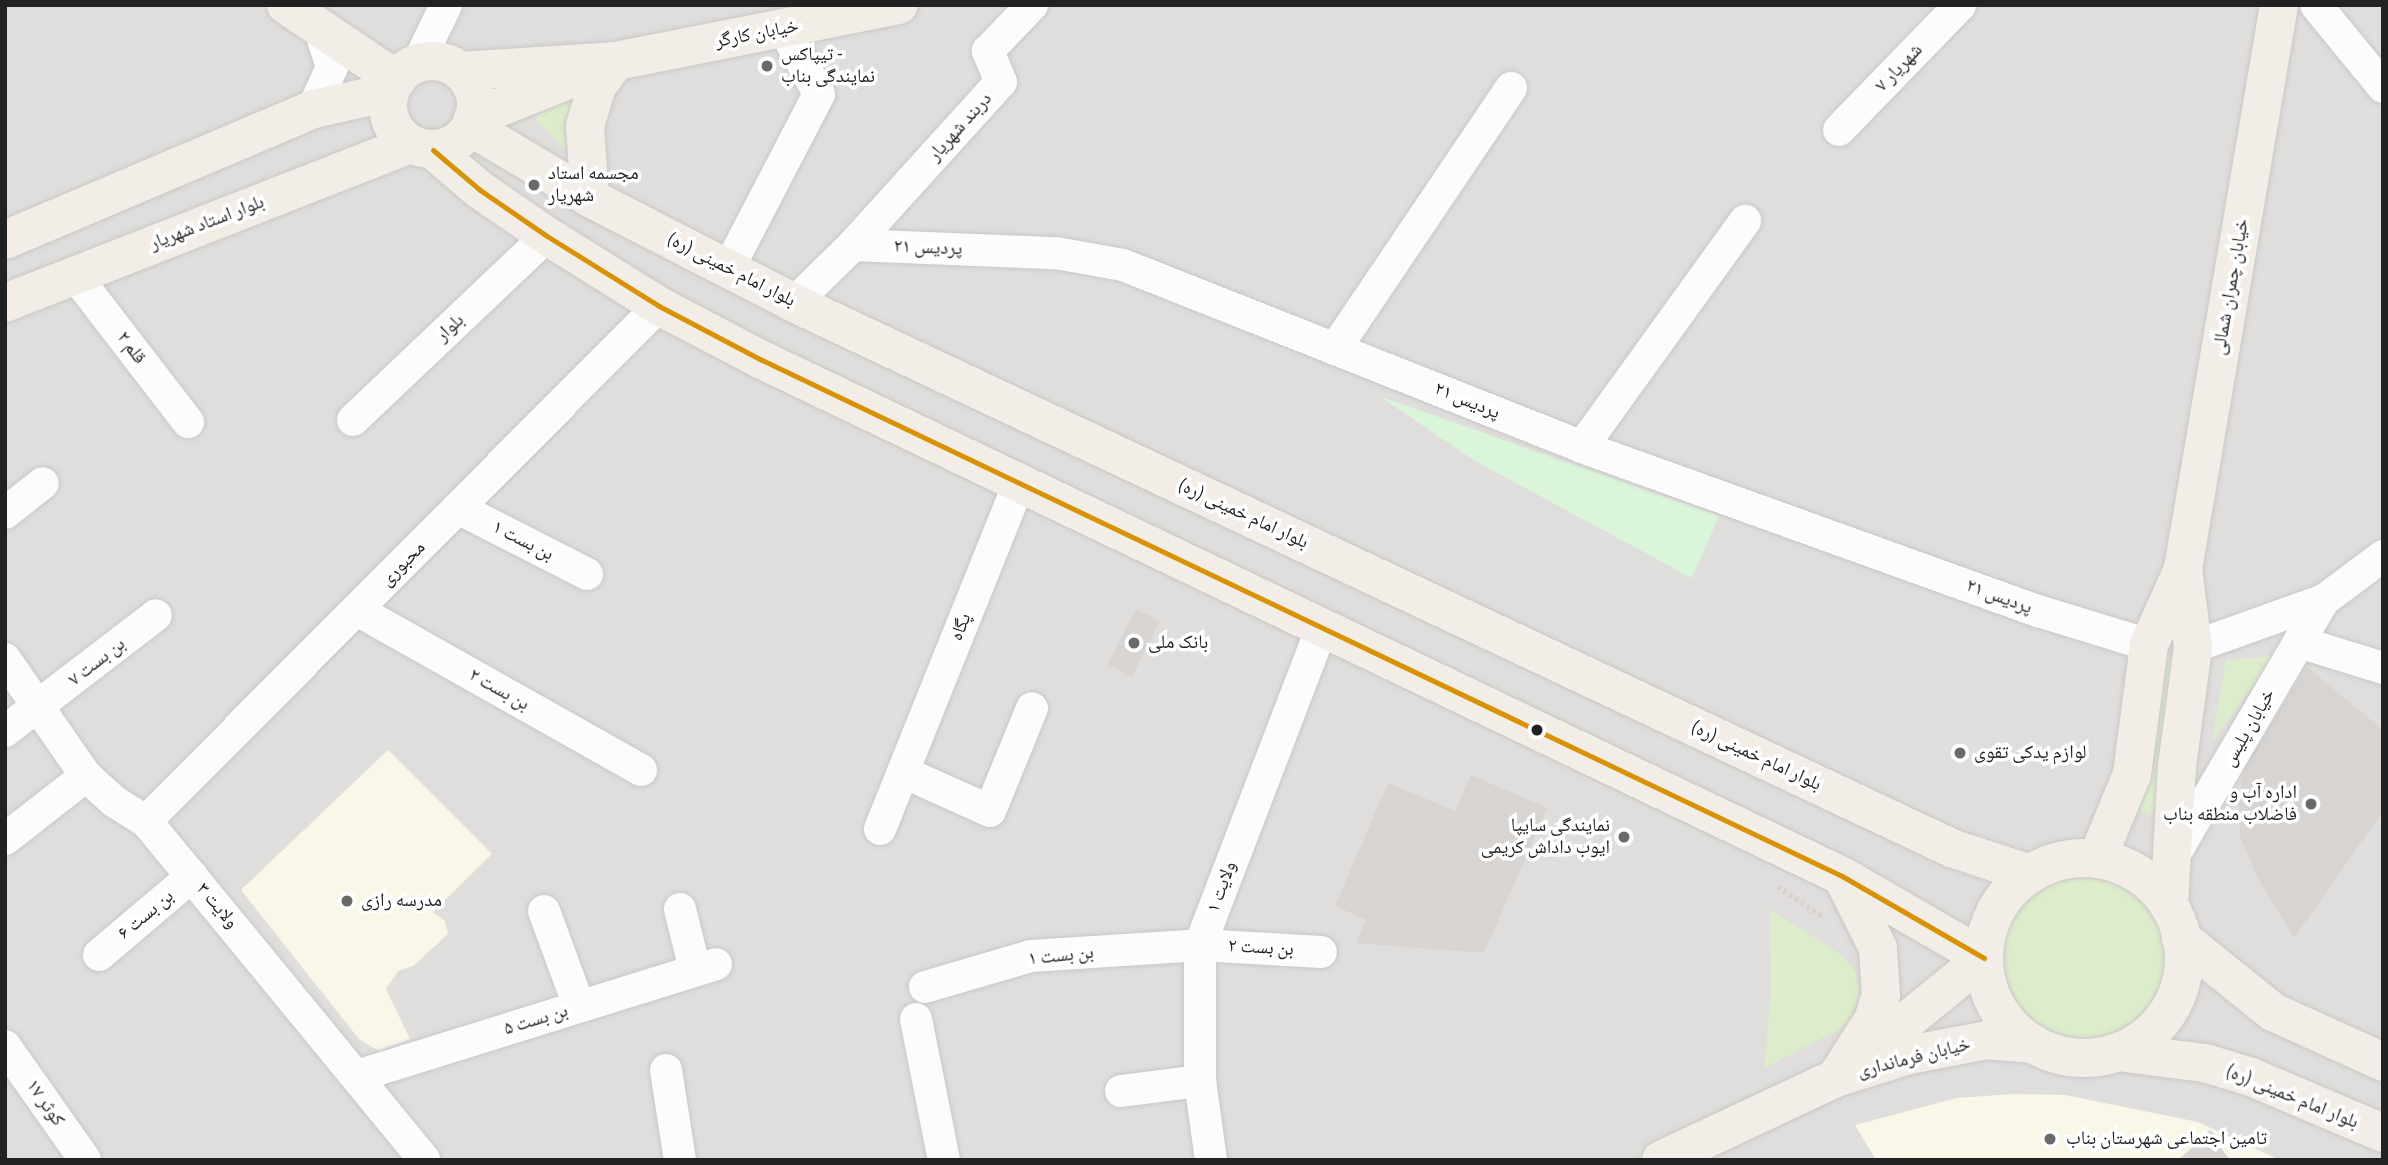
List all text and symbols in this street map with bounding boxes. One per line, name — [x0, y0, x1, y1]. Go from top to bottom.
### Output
street label: خیابان کارگر — [713, 15, 801, 53]
street label: شهریار ۷ — [1871, 39, 1927, 97]
place label: تیپاکس - نمایندگی بناب — [781, 44, 875, 88]
marker: تیپاکس - نمایندگی بناب — [759, 58, 775, 74]
street label: دربند شهریار — [923, 88, 997, 166]
place label: مجسمه استاد شهریار — [548, 163, 639, 207]
marker: مجسمه استاد شهریار — [526, 177, 542, 193]
street label: بلوار استاد شهریار — [147, 191, 267, 255]
street label: خیابان چمران شمالی — [2208, 217, 2254, 357]
street label: بلوار امام خمینی (ره) — [663, 228, 799, 312]
street label: پردیس ۲۱ — [893, 235, 963, 261]
street label: بلوار — [431, 309, 469, 347]
street label: قلم ۲ — [111, 327, 151, 369]
street label: پردیس ۲۱ — [1431, 378, 1503, 424]
street label: بلوار امام خمینی (ره) — [1174, 474, 1312, 554]
street label: بن بست ۱ — [489, 516, 557, 566]
street label: محبوری — [376, 537, 430, 591]
street label: پردیس ۲۱ — [1963, 575, 2035, 619]
street label: پگاه — [945, 610, 977, 644]
place label: بانک ملی — [1148, 632, 1208, 654]
street label: بن بست ۷ — [64, 633, 130, 691]
marker: بانک ملی — [1126, 635, 1142, 651]
street label: بن بست ۲ — [465, 664, 533, 716]
street label: خیابان پلیس — [2218, 685, 2280, 771]
street label: بلوار امام خمینی (ره) — [1687, 716, 1825, 796]
unlabelled marker — [1530, 723, 1544, 737]
place label: لوازم یدکی تقوی — [1974, 742, 2087, 764]
marker: لوازم یدکی تقوی — [1952, 745, 1968, 761]
place label: اداره آب و فاضلاب منطقه بناب — [2163, 782, 2297, 826]
marker: اداره آب و فاضلاب منطقه بناب — [2303, 796, 2319, 812]
place label: نمایندگی سایپا ایوب داداش کریمی — [1481, 815, 1610, 859]
marker: نمایندگی سایپا ایوب داداش کریمی — [1616, 829, 1632, 845]
street label: ولایت ۱ — [1202, 858, 1242, 916]
street label: ولایت ۳ — [191, 878, 243, 934]
street label: بن بست ۶ — [113, 885, 179, 945]
place label: مدرسه رازی — [361, 890, 442, 912]
marker: مدرسه رازی — [339, 893, 355, 909]
street label: بن بست ۲ — [1228, 935, 1294, 961]
street label: بن بست ۱ — [1027, 941, 1095, 971]
street label: بن بست ۵ — [501, 999, 571, 1041]
street label: خیابان فرمانداری — [1855, 1033, 1973, 1083]
street label: بلوار امام خمینی (ره) — [2222, 1060, 2362, 1134]
street label: کوثر ۱۷ — [21, 1075, 69, 1131]
place label: تامین اجتماعی شهرستان بناب — [2066, 1128, 2267, 1150]
marker: تامین اجتماعی شهرستان بناب — [2040, 1129, 2060, 1149]

